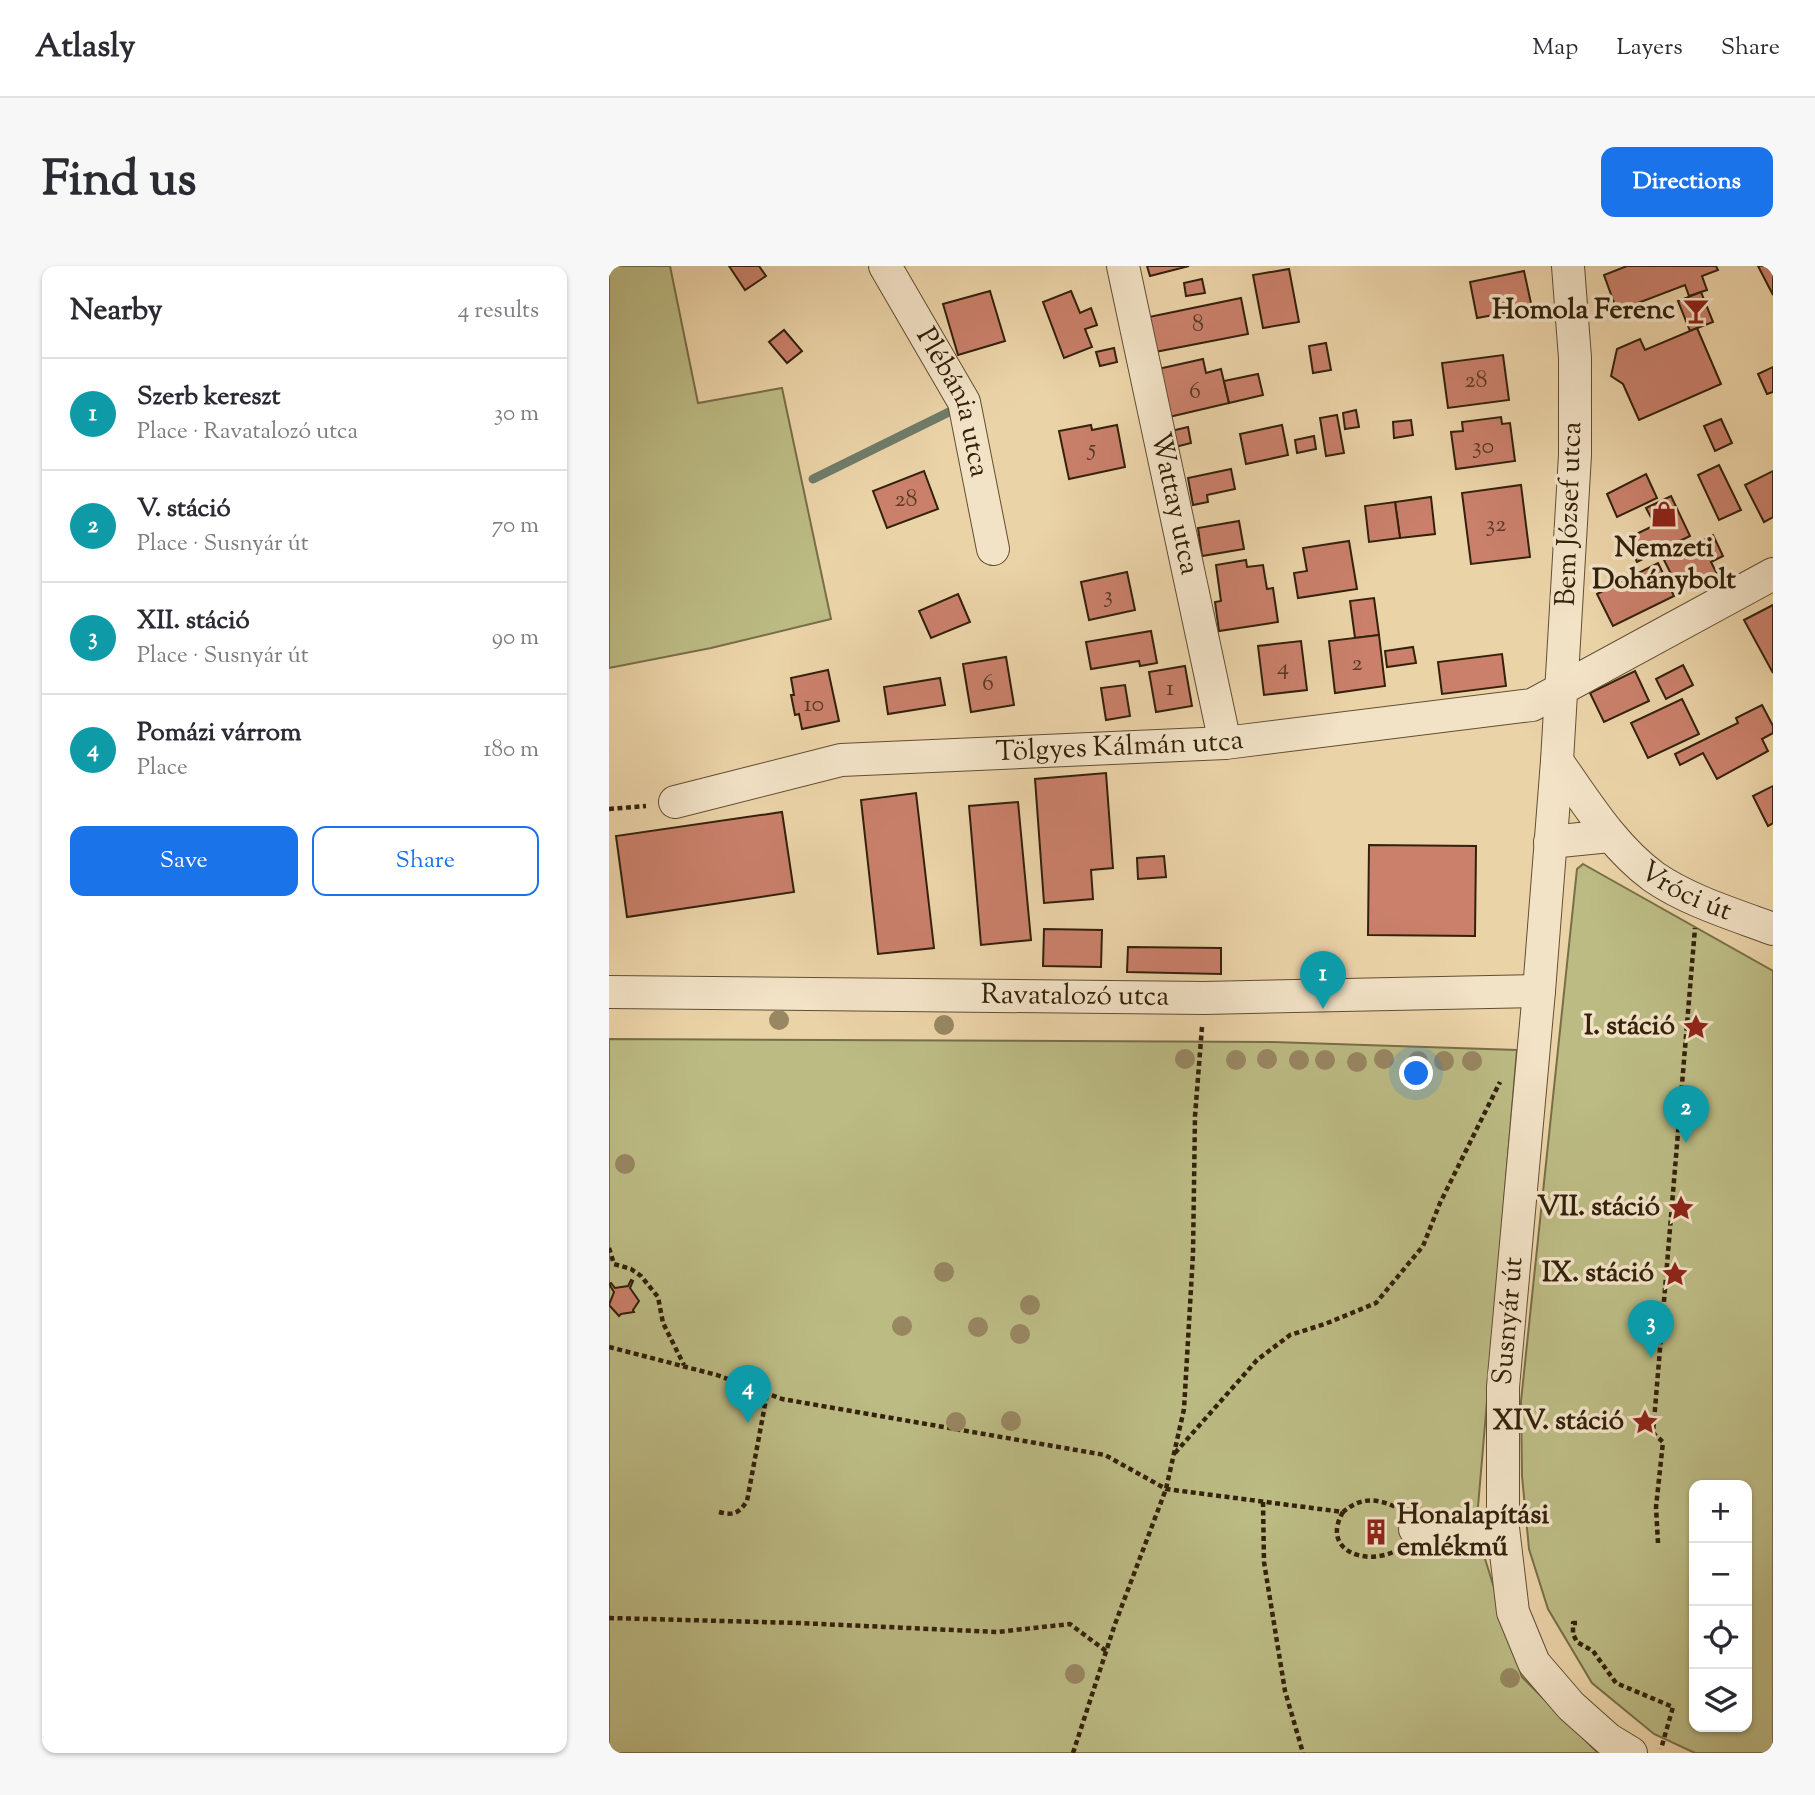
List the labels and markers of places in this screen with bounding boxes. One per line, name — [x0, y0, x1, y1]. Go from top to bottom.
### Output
place label: Homola Ferenc — [1492, 291, 1675, 331]
bar icon: Homola Ferenc — [1681, 296, 1711, 326]
shop icon: Nemzeti Dohánybolt — [1649, 499, 1679, 529]
place label: Nemzeti Dohánybolt — [1592, 529, 1736, 601]
pin: 1 — [1300, 951, 1346, 1009]
place label: I. stáció — [1584, 1007, 1675, 1047]
place icon: I. stáció — [1681, 1012, 1711, 1042]
pin: 2 — [1663, 1085, 1709, 1143]
place label: VII. stáció — [1537, 1188, 1660, 1228]
place icon: VII. stáció — [1666, 1193, 1696, 1223]
place label: IX. stáció — [1542, 1254, 1654, 1294]
place icon: IX. stáció — [1660, 1259, 1690, 1289]
pin: 3 — [1628, 1300, 1674, 1358]
pin: 4 — [725, 1365, 771, 1423]
place label: XIV. stáció — [1493, 1402, 1624, 1442]
place icon: XIV. stáció — [1630, 1407, 1660, 1437]
place label: Honalapítási emlékmű — [1397, 1496, 1549, 1568]
building icon: Honalapítási emlékmű — [1361, 1517, 1391, 1547]

